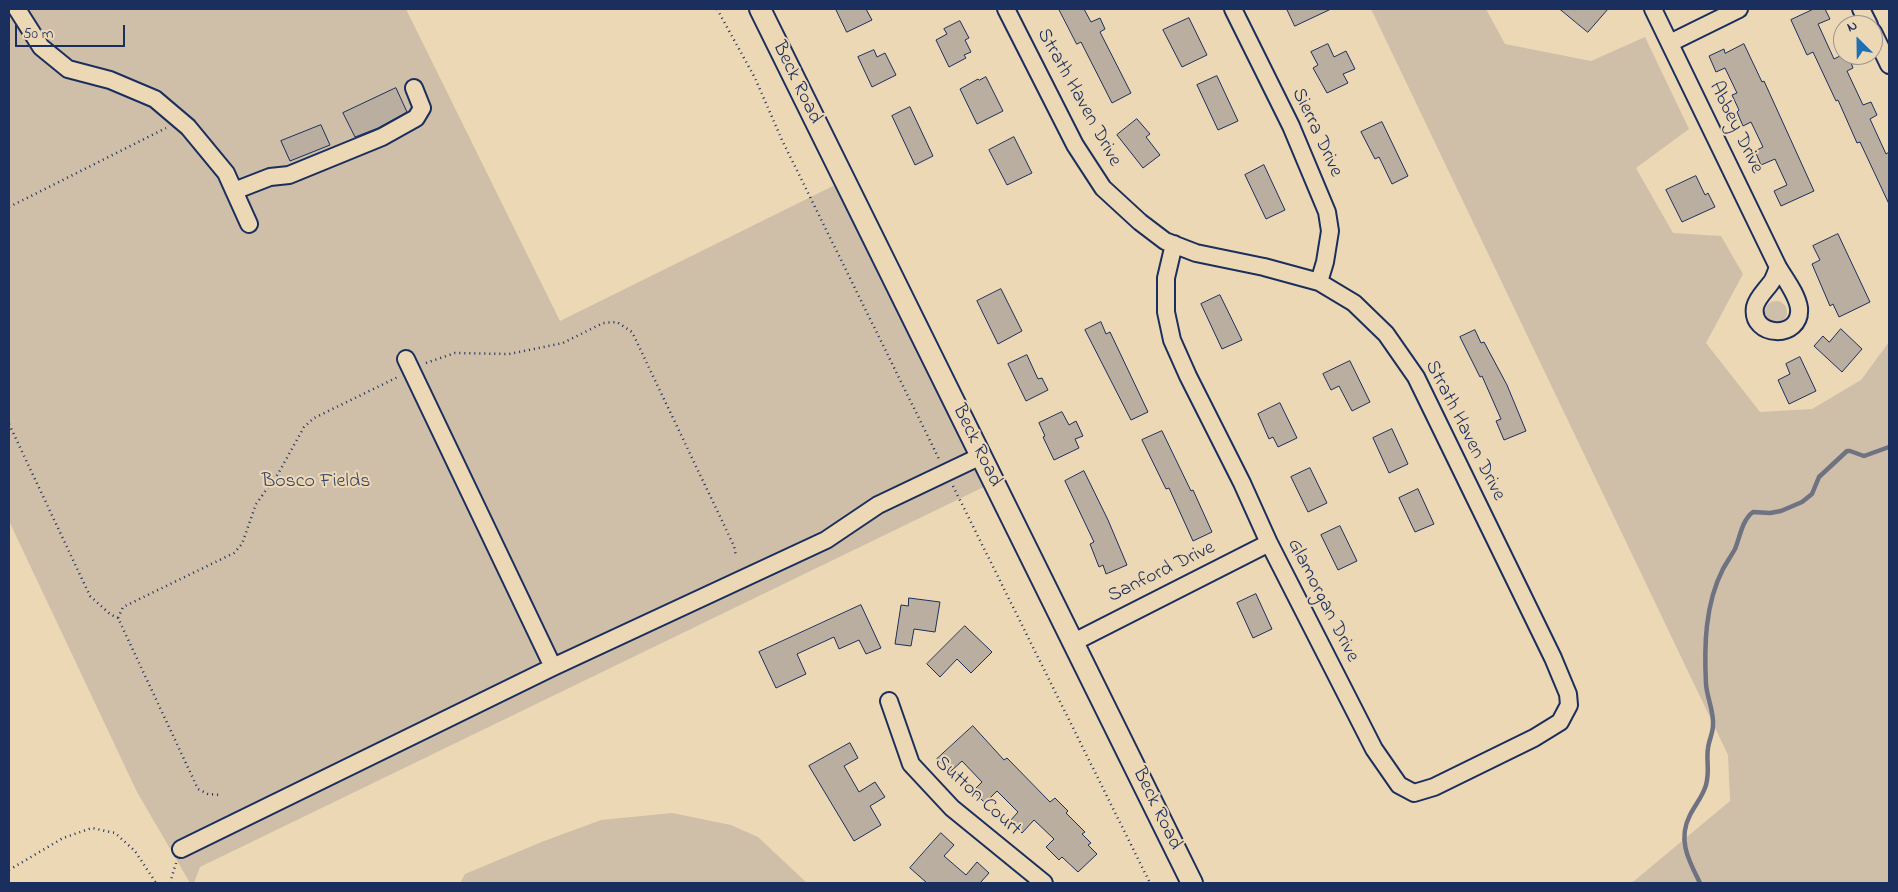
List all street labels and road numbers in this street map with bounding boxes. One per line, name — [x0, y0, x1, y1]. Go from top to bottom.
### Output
street label: Strath Haven Drive — [1030, 25, 1126, 171]
street label: Beck Road — [766, 38, 826, 128]
street label: Abbey Drive — [1702, 78, 1768, 178]
street label: Sierra Drive — [1285, 85, 1347, 181]
street label: Strath Haven Drive — [1418, 357, 1510, 505]
street label: Beck Road — [946, 401, 1006, 491]
street label: Glamorgan Drive — [1281, 535, 1363, 667]
street label: Sanford Drive — [1105, 537, 1219, 609]
street label: Sutton Court — [929, 752, 1025, 842]
street label: Beck Road — [1126, 764, 1186, 854]

